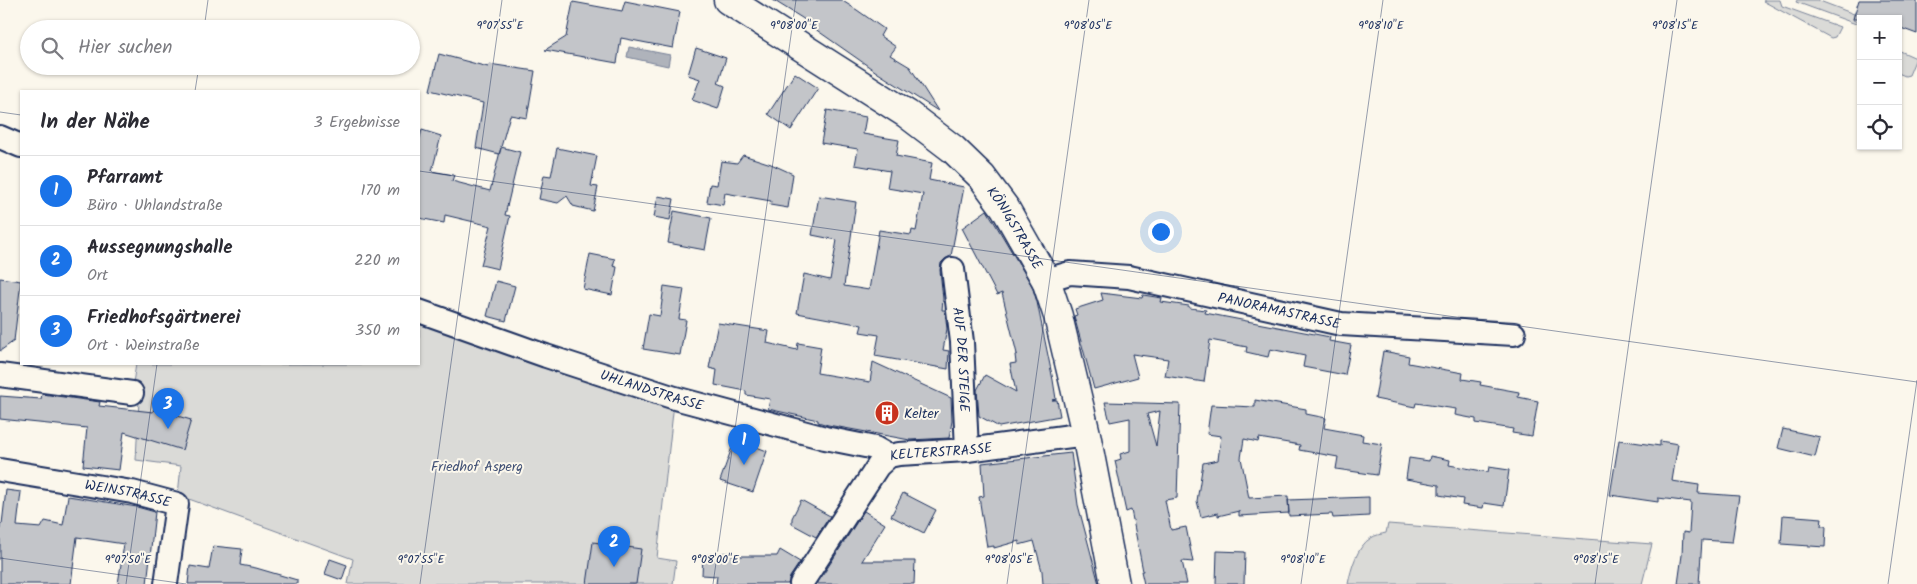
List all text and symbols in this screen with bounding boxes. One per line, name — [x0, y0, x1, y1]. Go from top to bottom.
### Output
map controls — [1857, 15, 1902, 150]
button: + — [1857, 15, 1902, 60]
text: 9°07'55"E — [476, 16, 525, 35]
text: 9°08'00"E — [770, 16, 819, 35]
text: 9°08'05"E — [1064, 16, 1113, 35]
text: 9°08'10"E — [1358, 16, 1405, 35]
text: 9°08'15"E — [1652, 16, 1699, 35]
search box — [20, 20, 420, 75]
text: Hier suchen — [78, 33, 172, 63]
icon: search — [38, 34, 66, 62]
button: − — [1857, 60, 1902, 105]
button: locate — [1857, 105, 1902, 150]
text: In der Nähe — [40, 106, 150, 139]
text: 3 Ergebnisse — [313, 110, 400, 135]
text: Pfarramt — [87, 163, 163, 193]
text: 1 — [54, 178, 58, 203]
text: 170 m — [360, 178, 400, 203]
street label: KÖNIGSTRASSE — [981, 182, 1048, 275]
text: Büro · Uhlandstraße — [87, 193, 222, 218]
your location — [1148, 219, 1174, 245]
text: Aussegnungshalle — [87, 233, 232, 263]
text: 2 — [51, 248, 61, 273]
text: 220 m — [354, 248, 400, 273]
text: Ort — [87, 263, 108, 288]
street label: PANORAMASTRASSE — [1216, 287, 1343, 336]
text: Friedhofsgärtnerei — [87, 303, 240, 333]
street label: AUF DER STEIGE — [946, 306, 975, 413]
text: 3 — [52, 318, 60, 343]
text: 350 m — [355, 318, 400, 343]
text: Ort · Weinstraße — [87, 333, 199, 358]
street label: UHLANDSTRASSE — [597, 364, 707, 417]
pin: 3 — [152, 388, 184, 429]
building icon: Kelter — [874, 400, 900, 426]
place label: Kelter — [904, 403, 940, 425]
pin: 1 — [728, 424, 760, 465]
street label: KELTERSTRASSE — [888, 437, 994, 468]
park label: Friedhof Asperg — [431, 456, 523, 478]
street label: WEINSTRASSE — [83, 474, 174, 514]
pin: 2 — [598, 526, 630, 567]
text: 9°07'50"E — [105, 550, 152, 569]
text: 9°07'55"E — [397, 550, 446, 569]
text: 9°08'00"E — [691, 550, 740, 569]
text: 9°08'05"E — [985, 550, 1034, 569]
text: 9°08'10"E — [1280, 550, 1327, 569]
text: 9°08'15"E — [1573, 550, 1620, 569]

